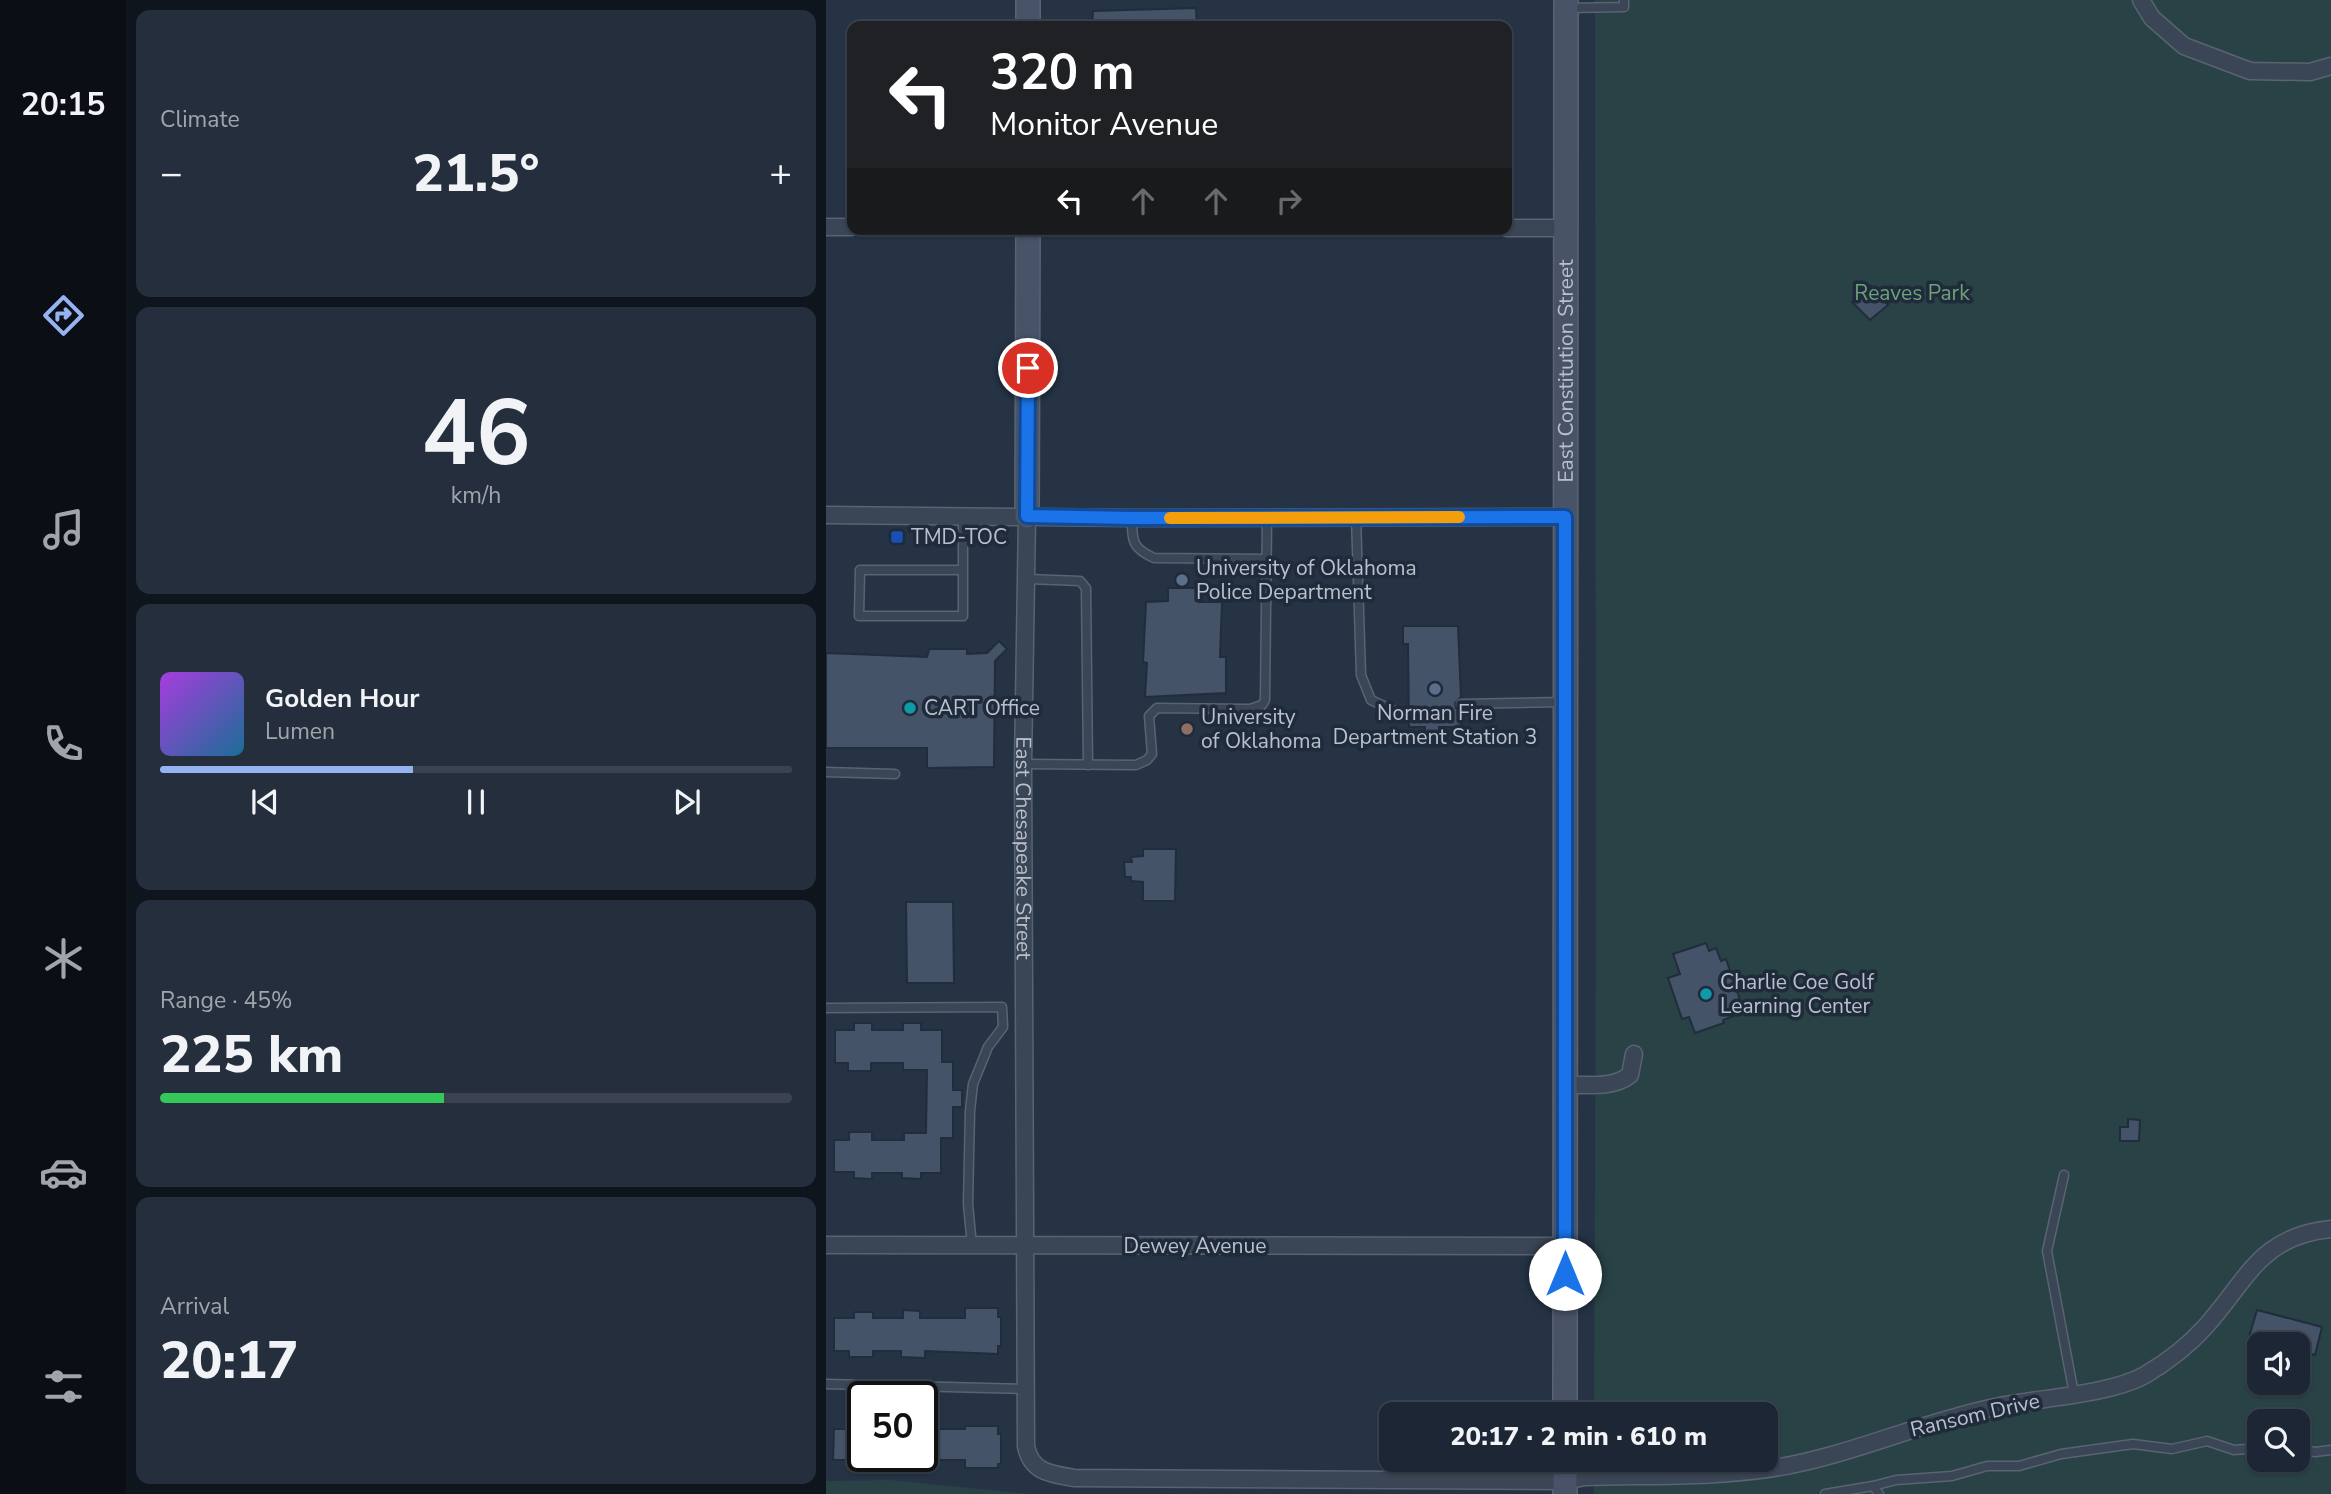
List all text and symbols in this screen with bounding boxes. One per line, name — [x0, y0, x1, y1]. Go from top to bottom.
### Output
text: 320 m — [990, 39, 1134, 106]
icon: left — [875, 49, 966, 140]
text: 20:15 — [21, 83, 105, 126]
text: Monitor Avenue — [990, 103, 1218, 146]
text: Climate — [160, 104, 240, 135]
text: 21.5° — [412, 138, 540, 209]
text: − — [160, 148, 183, 199]
text: + — [769, 148, 792, 199]
icon: left — [1051, 182, 1089, 220]
icon: ahead — [1124, 182, 1162, 220]
icon: ahead — [1197, 182, 1235, 220]
icon: right — [1270, 182, 1308, 220]
street label: East Constitution Street — [1552, 259, 1580, 483]
park label: Reaves Park — [1854, 279, 1970, 307]
icon: directions — [39, 291, 88, 340]
pin — [998, 338, 1058, 398]
icon: arrive — [1009, 349, 1047, 387]
text: 46 — [421, 372, 531, 496]
text: km/h — [451, 480, 501, 511]
icon: music — [39, 505, 88, 554]
place label: TMD-TOC — [911, 523, 1007, 551]
marker: TMD-TOC — [889, 529, 905, 545]
place label: University of Oklahoma Police Department — [1196, 554, 1417, 606]
marker: University of Oklahoma Police Department — [1174, 572, 1190, 588]
text: Golden Hour — [265, 681, 420, 716]
marker: Norman Fire Department Station 3 — [1427, 681, 1443, 697]
place label: CART Office — [924, 694, 1040, 722]
place label: Norman Fire Department Station 3 — [1333, 699, 1537, 751]
marker: CART Office — [902, 700, 918, 716]
place label: University of Oklahoma — [1201, 703, 1322, 755]
text: Lumen — [265, 716, 335, 747]
icon: phone — [39, 719, 88, 768]
marker: University of Oklahoma — [1179, 721, 1195, 737]
street label: East Chesapeake Street — [1009, 736, 1038, 960]
icon: previous — [246, 783, 284, 821]
icon: pause — [457, 783, 495, 821]
icon: next — [668, 783, 706, 821]
icon: climate — [39, 934, 88, 983]
place label: Charlie Coe Golf Learning Center — [1720, 968, 1875, 1020]
text: Range · 45% — [160, 985, 292, 1016]
marker: Charlie Coe Golf Learning Center — [1698, 986, 1714, 1002]
text: 225 km — [160, 1019, 343, 1090]
icon: car — [39, 1148, 88, 1197]
street label: Dewey Avenue — [1124, 1232, 1266, 1260]
position arrow — [1528, 1237, 1602, 1311]
text: Arrival — [160, 1291, 229, 1322]
text: 20:17 — [160, 1325, 298, 1396]
map controls — [2247, 1332, 2310, 1472]
button: sound — [2247, 1332, 2310, 1395]
icon: filters — [39, 1362, 88, 1411]
speed limit sign: 50 — [847, 1381, 938, 1472]
street label: Ransom Drive — [1908, 1387, 2042, 1443]
button: search — [2247, 1409, 2310, 1472]
text: 20:17 · 2 min · 610 m — [1450, 1419, 1707, 1454]

